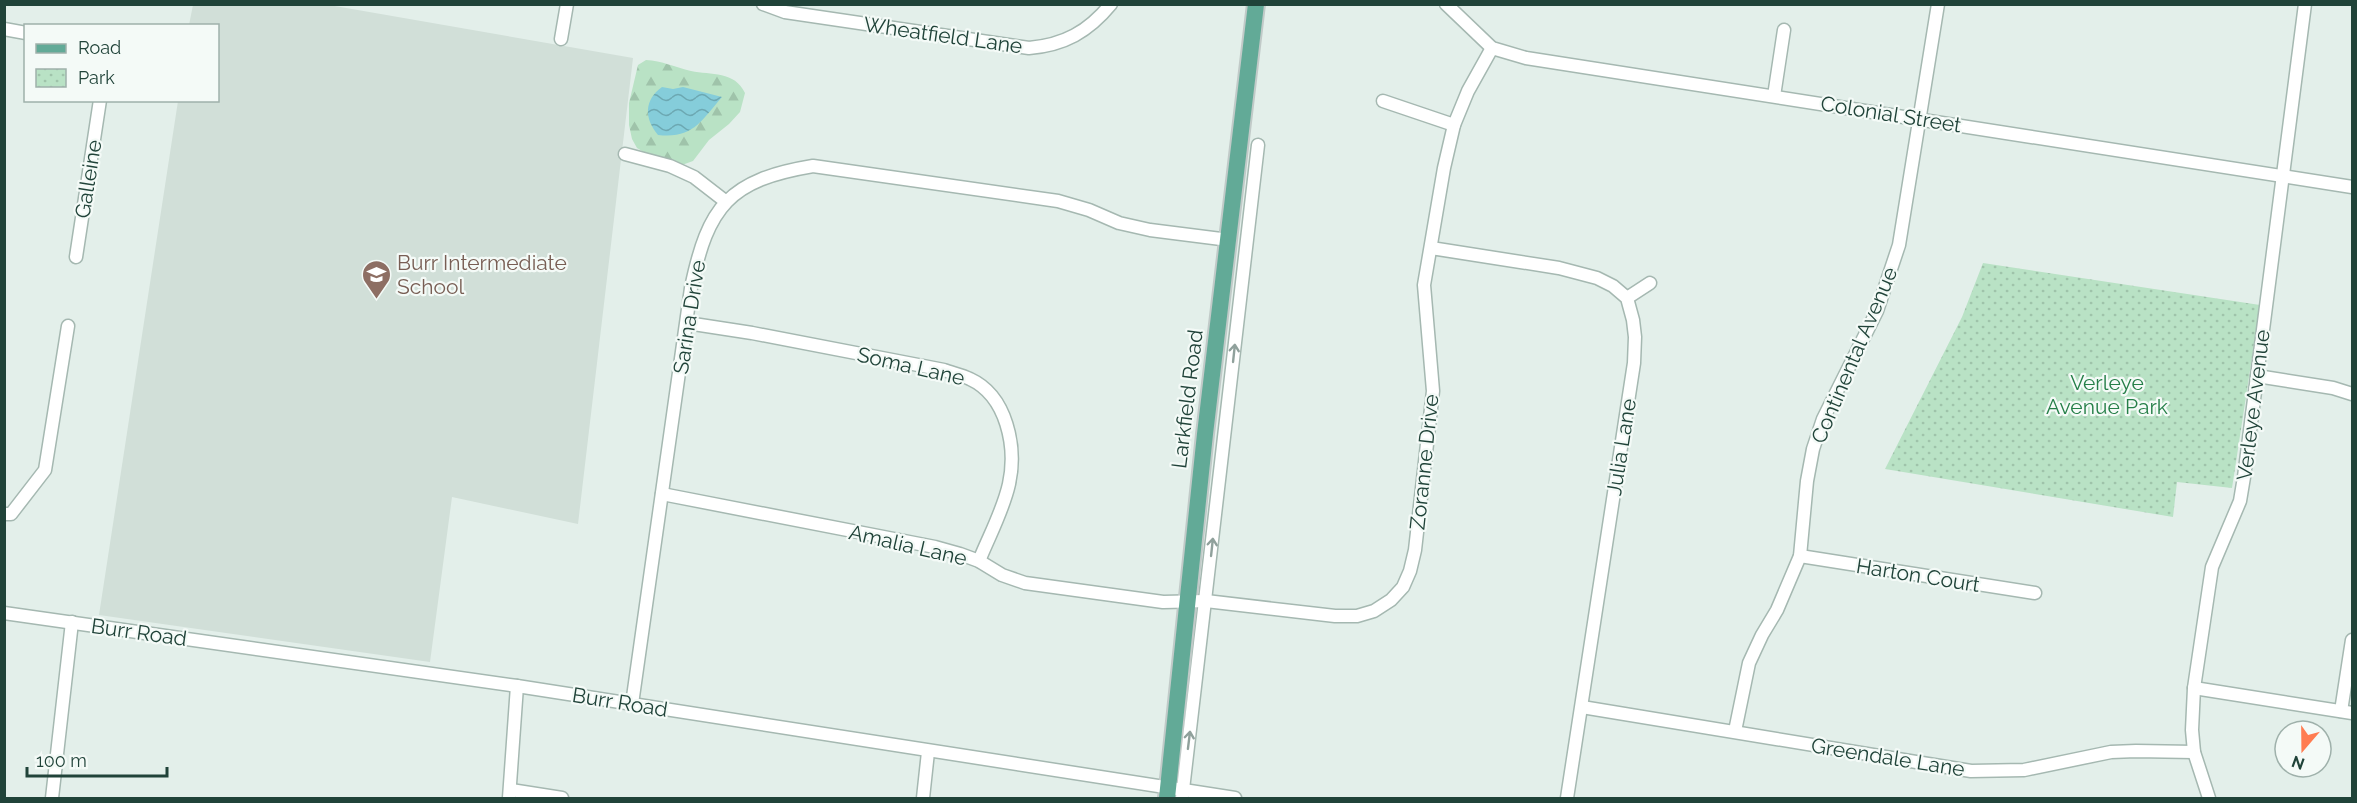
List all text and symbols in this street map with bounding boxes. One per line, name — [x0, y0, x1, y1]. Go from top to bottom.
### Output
street label: Wheatfield Lane — [862, 11, 1024, 59]
legend — [24, 24, 219, 102]
text: Road — [78, 37, 121, 58]
text: Park — [78, 67, 115, 88]
street label: Colonial Street — [1819, 91, 1963, 137]
street label: Galleine — [69, 138, 107, 220]
place label: Burr Intermediate School — [397, 250, 567, 299]
school or university icon: Burr Intermediate School — [360, 258, 392, 300]
street label: Sarina Drive — [668, 258, 710, 376]
street label: Continental Avenue — [1806, 263, 1902, 447]
street label: Larkfield Road — [1166, 328, 1208, 470]
street label: Verleye Avenue — [2231, 328, 2275, 482]
street label: Soma Lane — [855, 341, 967, 391]
one-way arrow — [1229, 344, 1240, 363]
park label: Verleye Avenue Park — [2046, 370, 2168, 419]
street label: Zoranne Drive — [1404, 393, 1444, 531]
street label: Julia Lane — [1601, 397, 1641, 497]
street label: Amalia Lane — [847, 519, 969, 571]
one-way arrow — [1207, 537, 1218, 557]
street label: Harton Court — [1854, 553, 1982, 597]
street label: Burr Road — [90, 613, 188, 651]
street label: Burr Road — [570, 682, 670, 722]
north arrow — [2273, 719, 2333, 779]
one-way arrow — [1184, 731, 1195, 751]
street label: Greendale Lane — [1809, 733, 1967, 781]
scale bar — [27, 740, 166, 778]
text: 100 m — [36, 750, 87, 771]
text: N — [2289, 752, 2307, 774]

